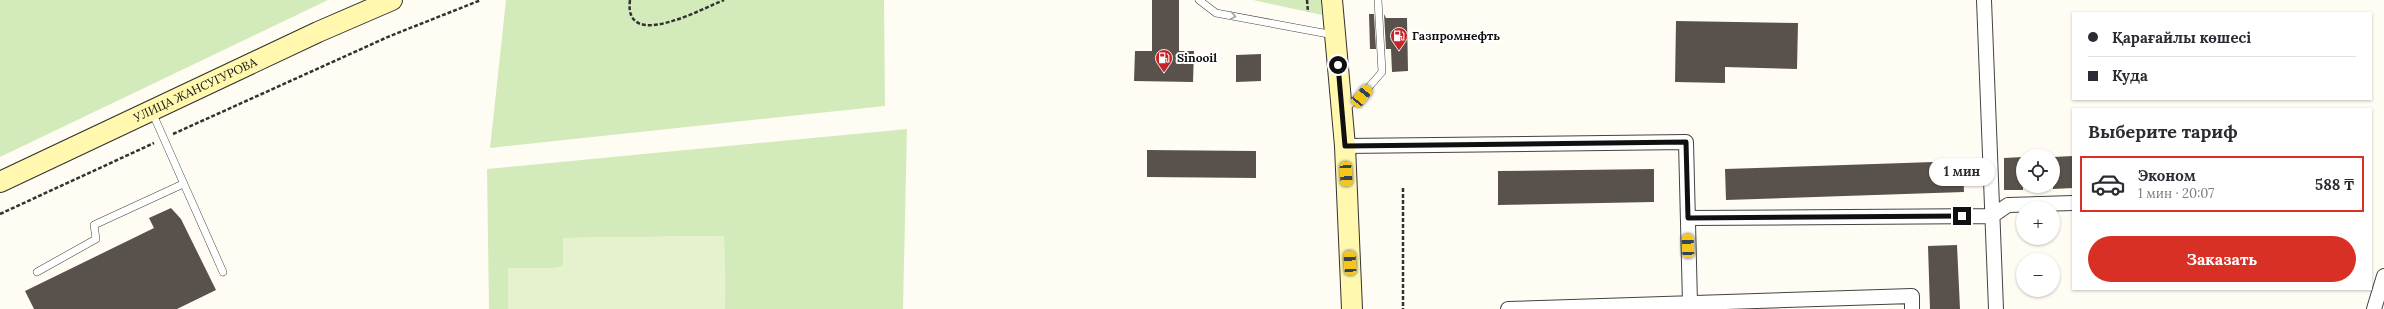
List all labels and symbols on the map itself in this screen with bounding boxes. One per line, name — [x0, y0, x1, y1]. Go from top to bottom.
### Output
one-way arrow — [1230, 12, 1236, 20]
fuel station icon: Газпромнефть — [1389, 26, 1409, 51]
place label: Газпромнефть — [1412, 28, 1500, 43]
fuel station icon: Sinooil — [1154, 48, 1174, 73]
place label: Sinooil — [1177, 50, 1217, 65]
street label: УЛИЦА ЖАНСУГУРОВА — [130, 54, 260, 125]
route start — [1329, 56, 1347, 74]
car — [1350, 83, 1374, 109]
callout: 1 мин — [1929, 158, 1995, 186]
car — [1339, 162, 1353, 186]
route end — [1953, 207, 1971, 225]
car — [1682, 234, 1694, 258]
car — [1343, 251, 1357, 275]

